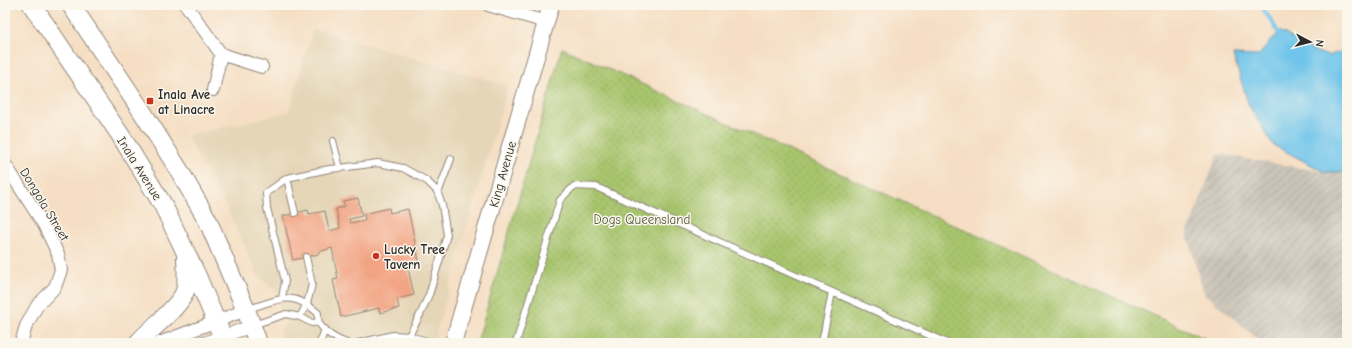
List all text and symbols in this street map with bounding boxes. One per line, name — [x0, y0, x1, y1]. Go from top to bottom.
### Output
north arrow — [1290, 22, 1330, 62]
text: N — [1313, 39, 1326, 48]
place label: Inala Ave at Linacre — [158, 87, 215, 117]
marker: Inala Ave at Linacre — [145, 96, 155, 106]
street label: Inala Avenue — [114, 134, 165, 203]
street label: King Avenue — [486, 139, 519, 209]
street label: Dongola Street — [17, 165, 73, 245]
park label: Dogs Queensland — [594, 212, 690, 227]
place label: Lucky Tree Tavern — [384, 242, 445, 272]
marker: Lucky Tree Tavern — [371, 251, 381, 261]

